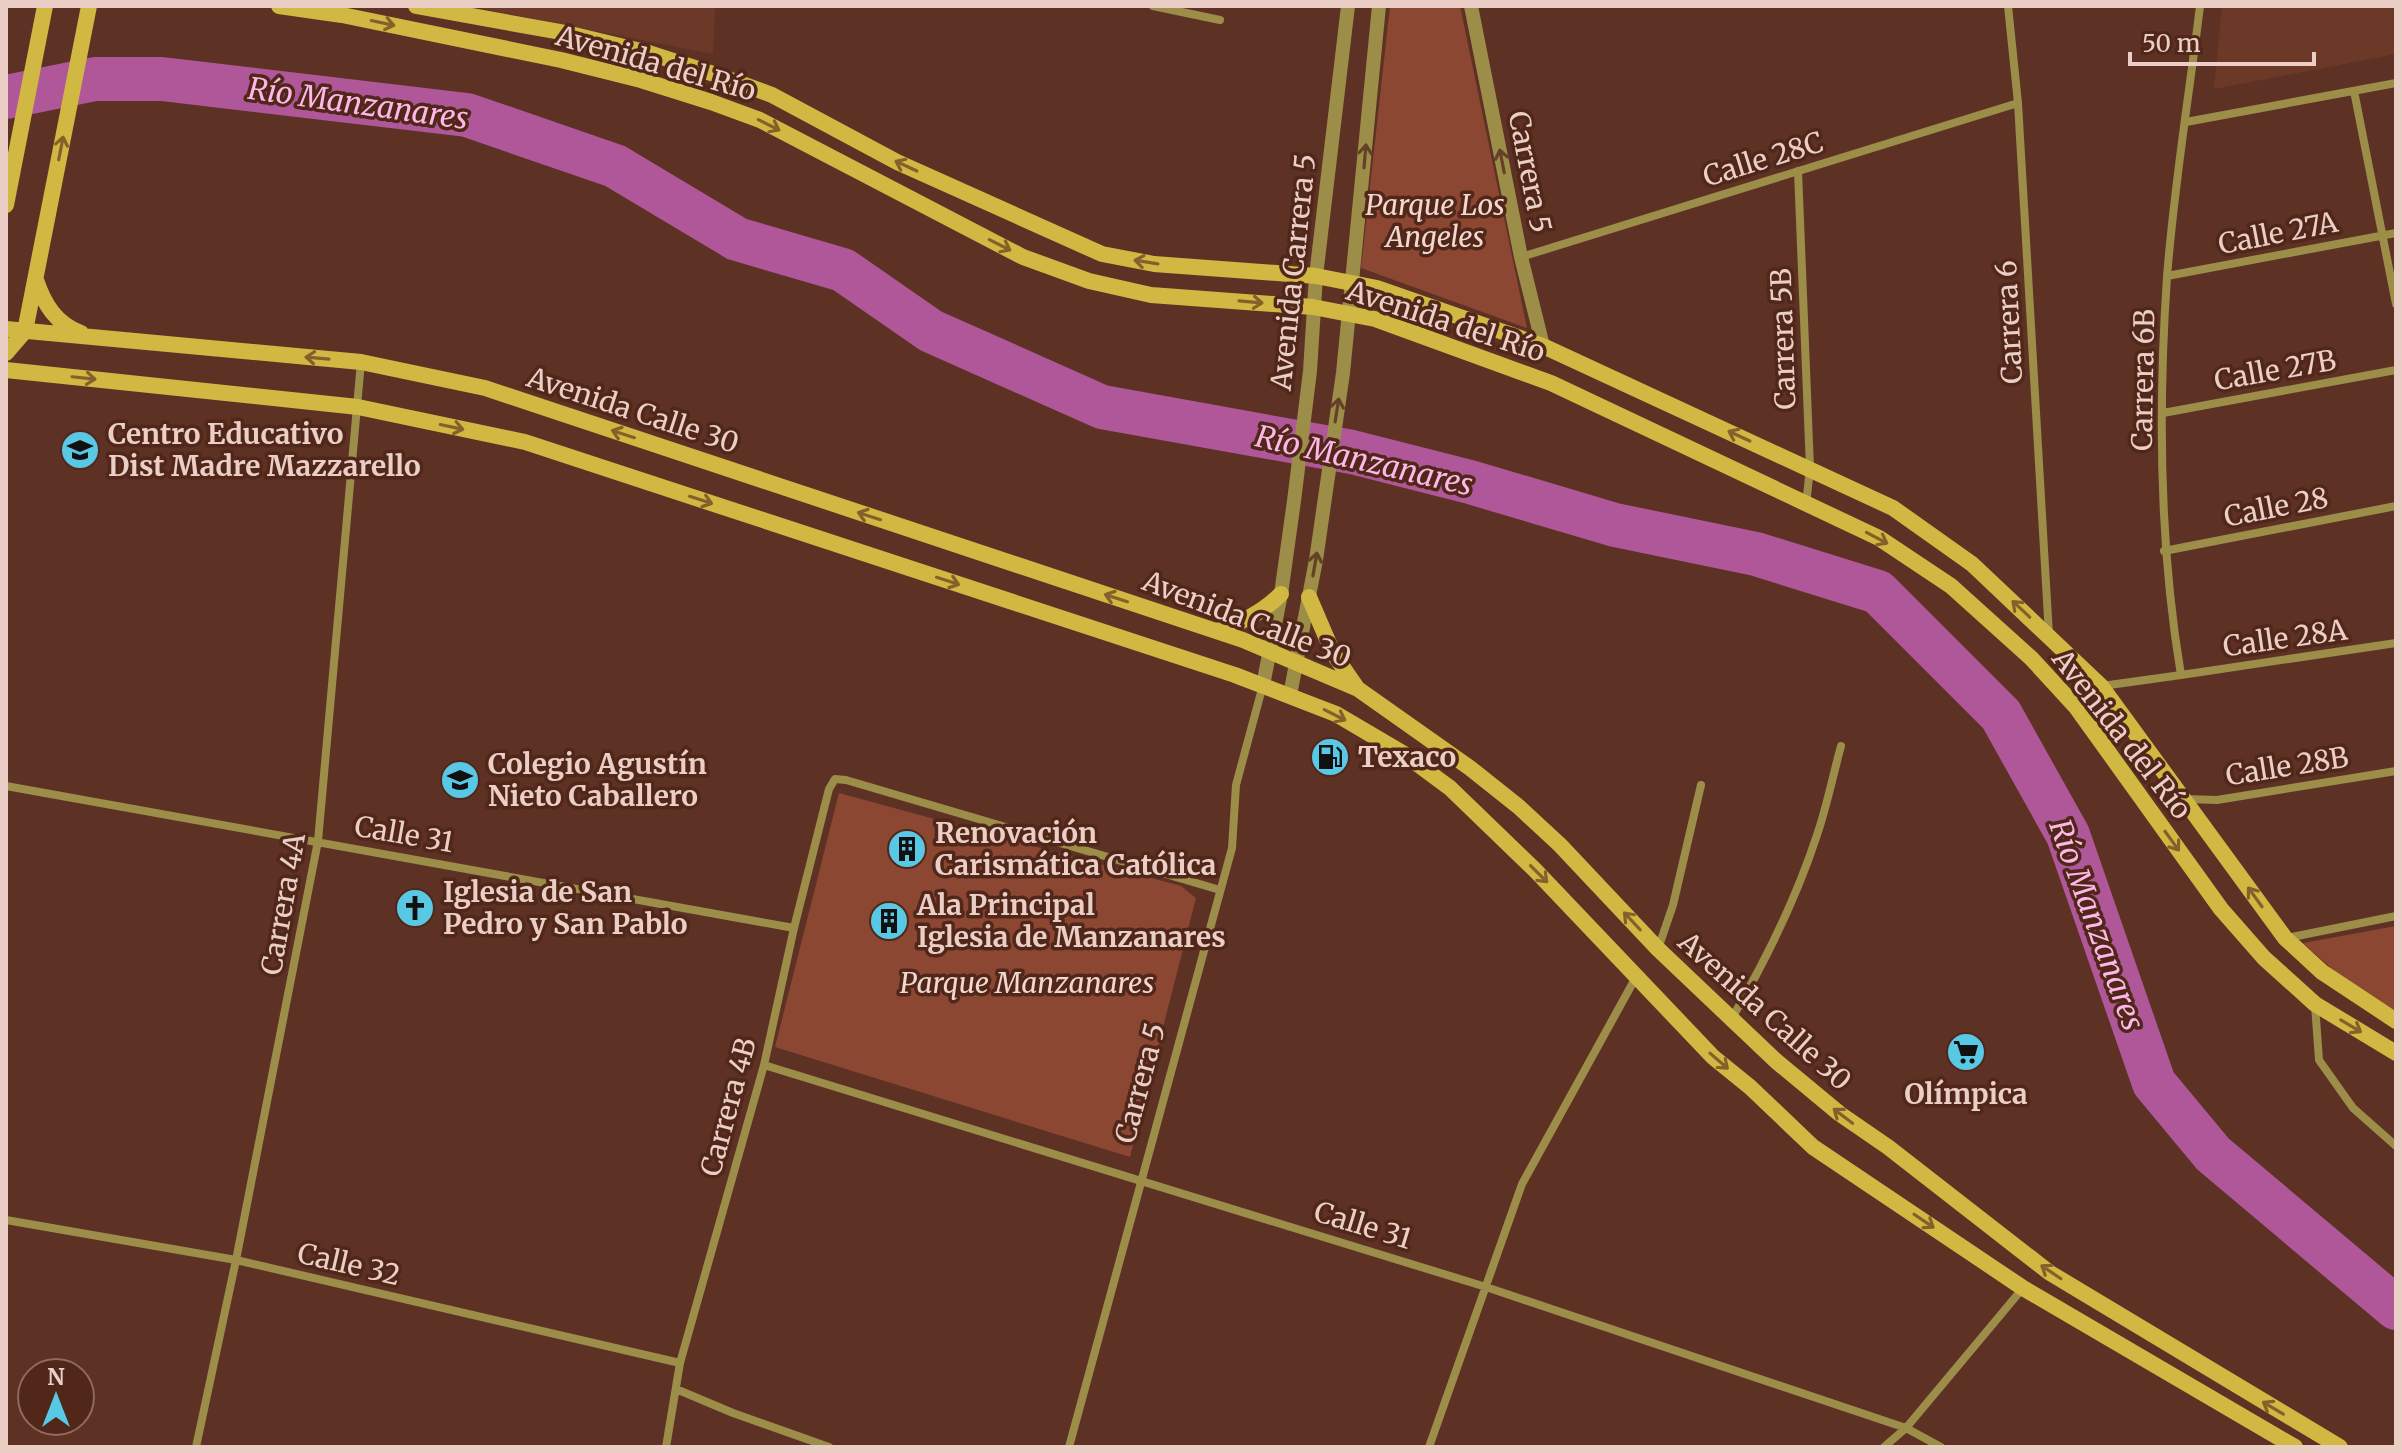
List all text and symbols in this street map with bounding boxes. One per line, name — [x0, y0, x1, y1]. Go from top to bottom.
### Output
scale bar — [2130, 16, 2314, 66]
one-way arrow — [370, 17, 396, 32]
street label: Avenida del Río — [551, 17, 760, 109]
text: 50 m — [2142, 28, 2201, 59]
water label: Río Manzanares — [246, 69, 471, 137]
street label: Carrera 5 — [1501, 108, 1559, 236]
one-way arrow — [757, 118, 781, 134]
street label: Calle 28C — [1699, 124, 1827, 194]
one-way arrow — [54, 136, 69, 161]
one-way arrow — [1358, 143, 1373, 170]
one-way arrow — [1493, 149, 1508, 174]
street label: Avenida Carrera 5 — [1263, 152, 1323, 393]
one-way arrow — [894, 158, 918, 173]
park label: Parque Los Angeles — [1365, 187, 1505, 255]
street label: Calle 27A — [2215, 204, 2341, 262]
one-way arrow — [987, 238, 1011, 254]
one-way arrow — [1134, 254, 1160, 269]
street label: Carrera 6 — [1988, 259, 2030, 385]
street label: Carrera 5B — [1763, 268, 1803, 410]
street label: Avenida del Río — [1341, 272, 1550, 370]
one-way arrow — [1237, 295, 1264, 310]
street label: Carrera 6B — [2124, 309, 2162, 451]
street label: Calle 27B — [2212, 342, 2338, 398]
one-way arrow — [304, 350, 331, 365]
street label: Avenida Calle 30 — [522, 358, 743, 461]
one-way arrow — [70, 370, 97, 385]
one-way arrow — [1330, 398, 1345, 423]
place label: Centro Educativo Dist Madre Mazzarello — [108, 416, 421, 484]
water label: Río Manzanares — [1252, 417, 1477, 503]
one-way arrow — [439, 420, 464, 435]
one-way arrow — [610, 425, 635, 440]
one-way arrow — [1727, 428, 1751, 443]
school or university icon: Centro Educativo Dist Madre Mazzarello — [59, 429, 101, 471]
street label: Calle 28 — [2221, 479, 2331, 535]
one-way arrow — [688, 494, 713, 508]
one-way arrow — [857, 507, 882, 522]
one-way arrow — [1864, 530, 1888, 546]
one-way arrow — [1309, 552, 1324, 577]
street label: Avenida Calle 30 — [1137, 562, 1356, 675]
one-way arrow — [935, 575, 960, 589]
one-way arrow — [1104, 589, 1129, 604]
one-way arrow — [2011, 601, 2031, 619]
street label: Calle 28A — [2221, 611, 2350, 665]
street label: Avenida del Río — [2044, 641, 2200, 826]
one-way arrow — [1323, 707, 1347, 723]
fuel station icon: Texaco — [1309, 736, 1351, 778]
place label: Texaco — [1358, 739, 1456, 775]
street label: Calle 28B — [2223, 739, 2351, 793]
place label: Colegio Agustín Nieto Caballero — [488, 746, 707, 814]
school or university icon: Colegio Agustín Nieto Caballero — [439, 759, 481, 801]
street label: Calle 31 — [352, 808, 456, 860]
water label: Río Manzanares — [2041, 814, 2153, 1035]
place label: Renovación Carismática Católica — [935, 815, 1217, 883]
building icon: Renovación Carismática Católica — [886, 828, 928, 870]
street label: Carrera 4A — [253, 830, 313, 978]
one-way arrow — [2164, 830, 2180, 852]
one-way arrow — [1529, 864, 1548, 883]
place label: Iglesia de San Pedro y San Pablo — [443, 874, 688, 942]
one-way arrow — [2247, 886, 2263, 908]
church icon: Iglesia de San Pedro y San Pablo — [394, 887, 436, 929]
place label: Ala Principal Iglesia de Manzanares — [916, 887, 1226, 955]
building icon: Ala Principal Iglesia de Manzanares — [868, 900, 910, 942]
one-way arrow — [1622, 911, 1641, 931]
street label: Avenida Calle 30 — [1670, 923, 1859, 1098]
park label: Parque Manzanares — [900, 965, 1154, 1001]
street label: Carrera 5 — [1107, 1019, 1173, 1147]
one-way arrow — [2339, 1019, 2362, 1035]
supermarket icon: Olímpica — [1945, 1031, 1987, 1073]
street label: Carrera 4B — [692, 1034, 764, 1180]
one-way arrow — [1708, 1052, 1728, 1070]
place label: Olímpica — [1904, 1076, 2028, 1112]
one-way arrow — [1833, 1107, 1854, 1124]
street label: Calle 31 — [1310, 1193, 1416, 1257]
one-way arrow — [1912, 1213, 1934, 1229]
street label: Calle 32 — [294, 1235, 404, 1293]
one-way arrow — [2040, 1264, 2062, 1280]
north arrow — [16, 1357, 96, 1437]
text: N — [47, 1363, 65, 1391]
one-way arrow — [2262, 1399, 2285, 1415]

